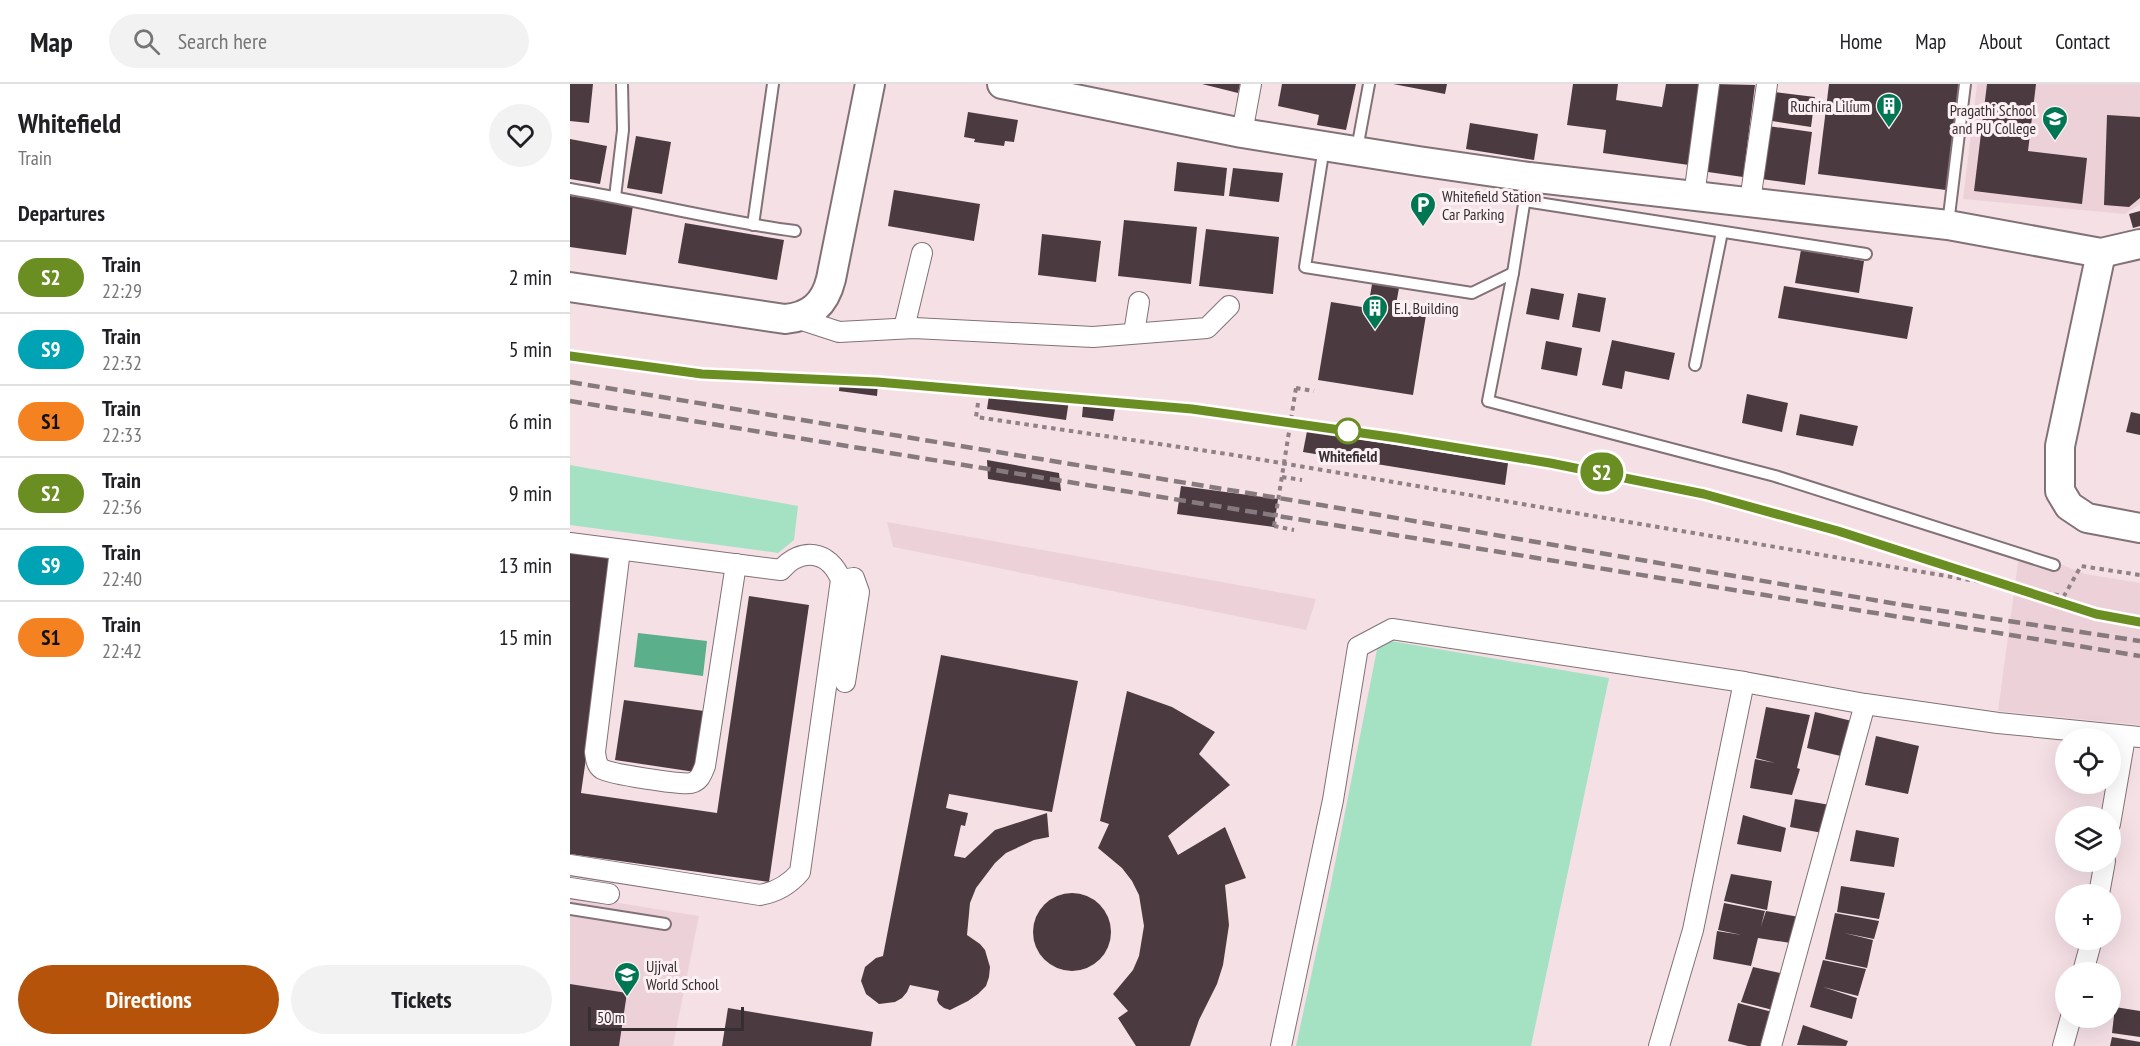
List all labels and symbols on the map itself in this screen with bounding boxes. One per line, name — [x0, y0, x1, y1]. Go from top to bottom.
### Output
building icon: Ruchira Lilium — [1874, 91, 1904, 129]
place label: Ruchira Lilium — [1790, 96, 1870, 116]
place label: Pragathi School and PU College — [1950, 100, 2036, 138]
school or university icon: Pragathi School and PU College — [2040, 104, 2070, 142]
place label: Whitefield Station Car Parking — [1442, 186, 1541, 224]
parking icon: Whitefield Station Car Parking — [1408, 190, 1438, 228]
building icon: E.I. Building — [1360, 293, 1390, 331]
place label: E.I. Building — [1394, 298, 1459, 318]
marker: Whitefield — [1335, 418, 1361, 444]
place label: Whitefield — [1318, 446, 1377, 466]
line badge: S2 — [1575, 452, 1629, 492]
place label: Ujjval World School — [646, 956, 719, 994]
school or university icon: Ujjval World School — [612, 960, 642, 998]
scale bar — [588, 1004, 744, 1032]

